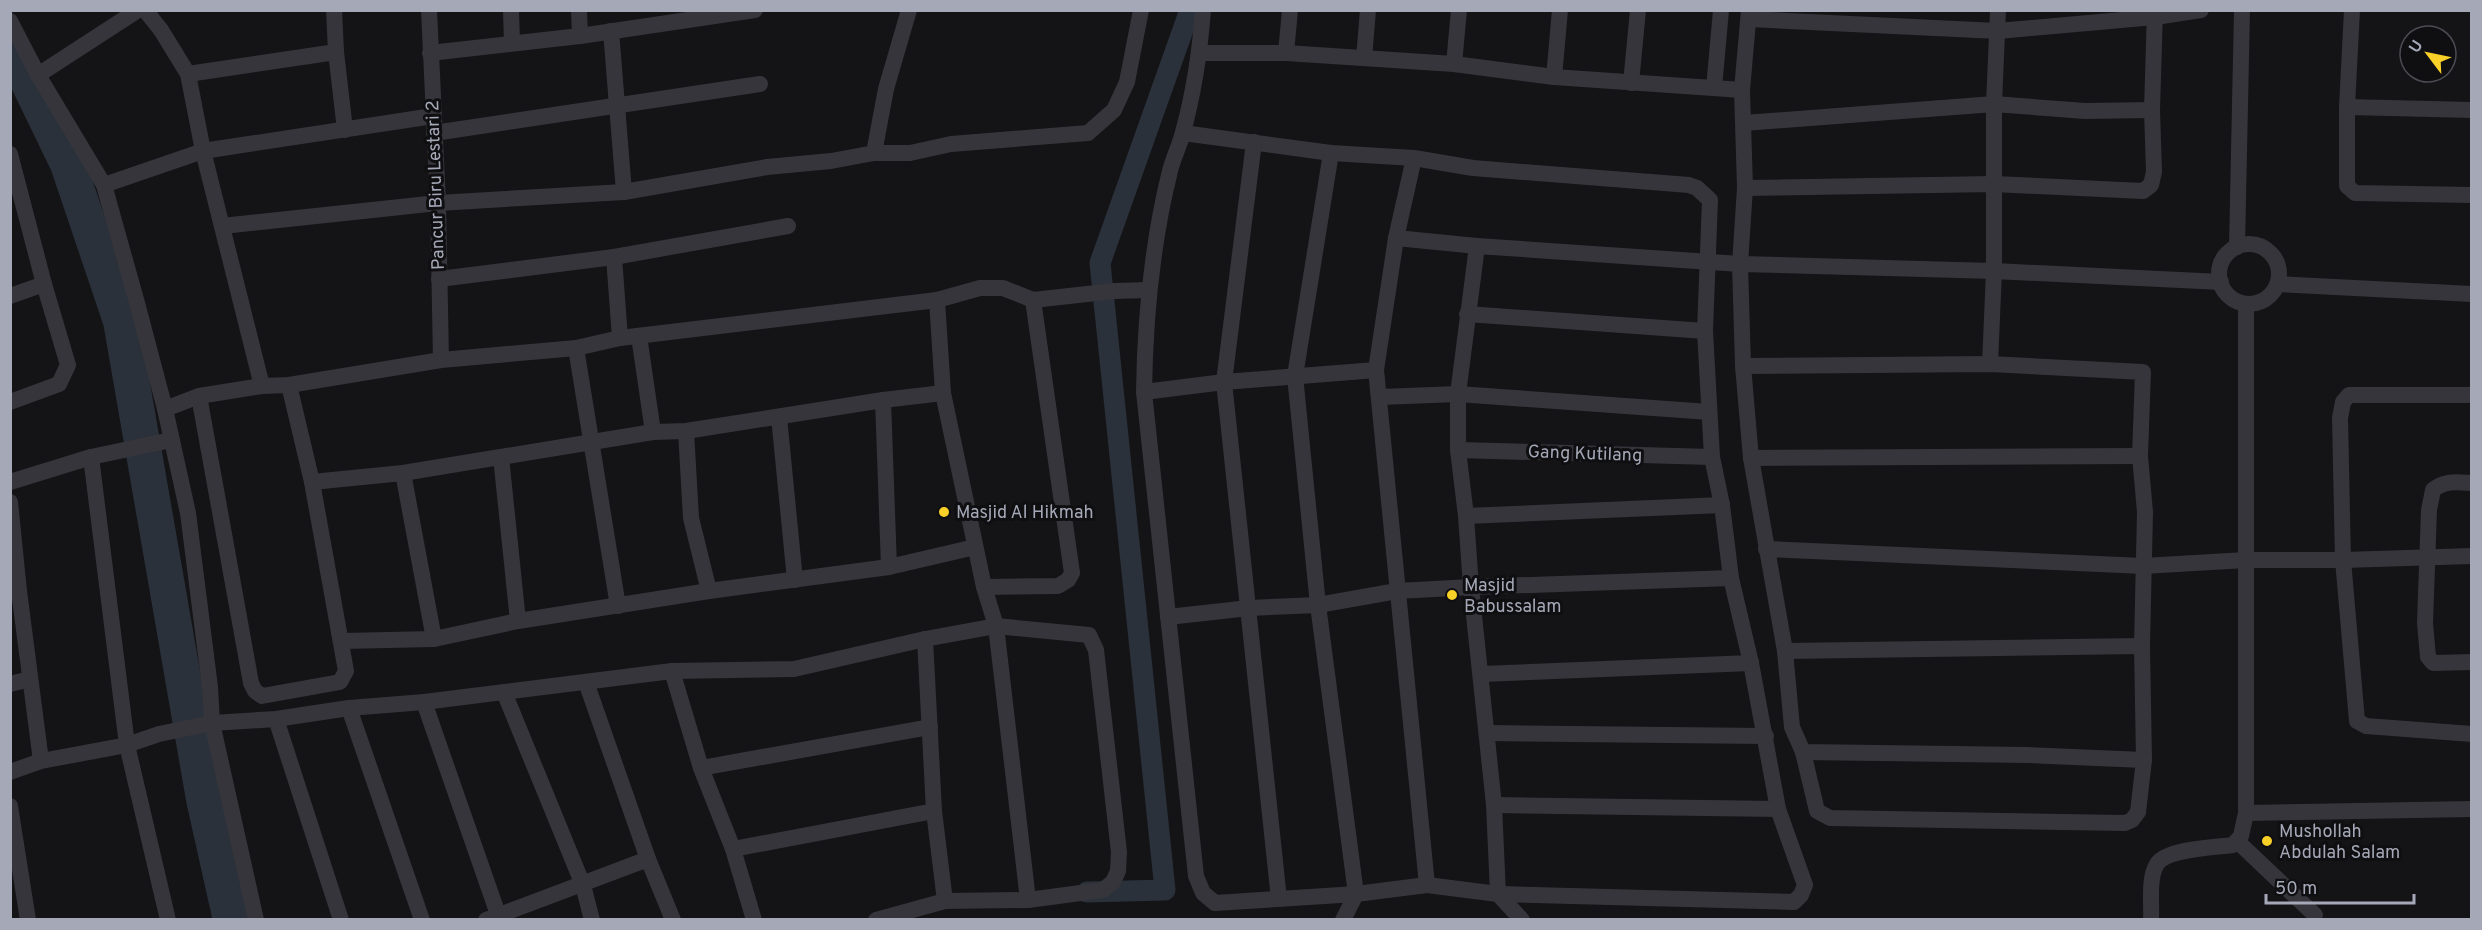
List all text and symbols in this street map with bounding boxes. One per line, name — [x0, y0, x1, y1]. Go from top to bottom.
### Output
north arrow — [2398, 24, 2458, 84]
text: U — [2405, 37, 2428, 57]
street label: Pancur Biru Lestari 2 — [422, 100, 451, 270]
street label: Gang Kutilang — [1527, 441, 1643, 468]
place label: Masjid Al Hikmah — [956, 502, 1094, 525]
marker: Masjid Al Hikmah — [937, 505, 951, 519]
place label: Masjid Babussalam — [1464, 575, 1562, 619]
marker: Masjid Babussalam — [1445, 588, 1459, 602]
place label: Mushollah Abdulah Salam — [2279, 821, 2400, 865]
marker: Mushollah Abdulah Salam — [2260, 834, 2274, 848]
scale bar — [2266, 867, 2414, 905]
text: 50 m — [2275, 878, 2317, 901]

